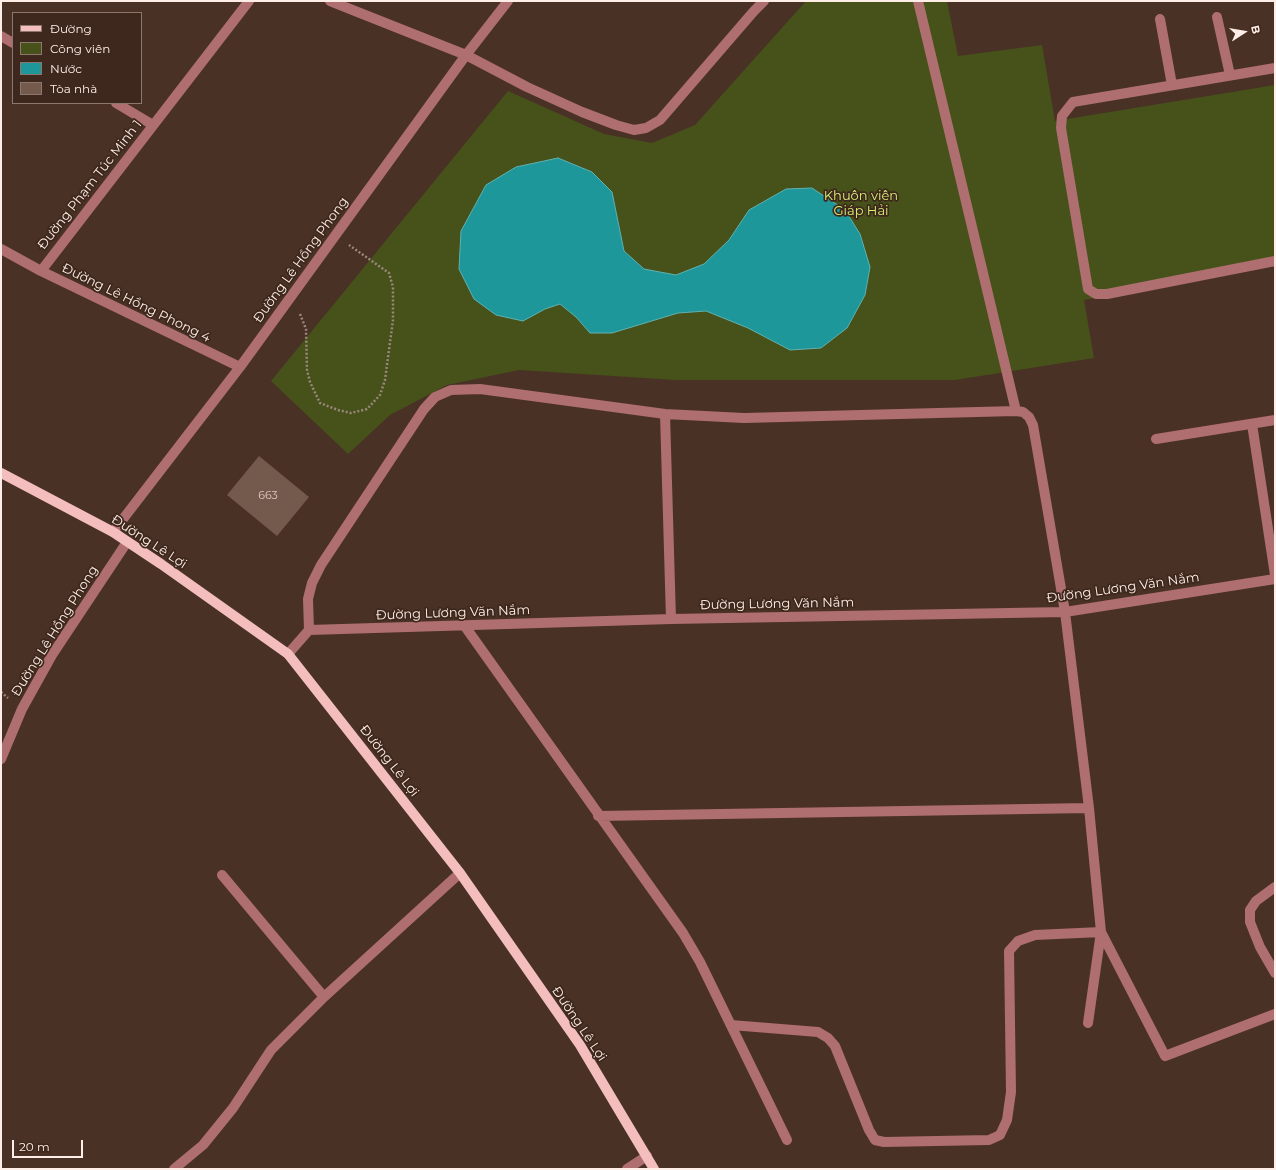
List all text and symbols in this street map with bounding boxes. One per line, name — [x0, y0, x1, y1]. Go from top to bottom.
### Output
legend — [12, 12, 142, 104]
north arrow — [1224, 12, 1264, 52]
text: Đường — [50, 21, 92, 36]
text: B — [1248, 24, 1263, 35]
text: Công viên — [50, 41, 110, 56]
text: Nước — [50, 61, 82, 76]
text: Tòa nhà — [50, 81, 97, 96]
street label: Đường Phạm Túc Minh 1 — [35, 117, 145, 253]
park label: Khuôn viên Giáp Hải — [824, 188, 898, 219]
street label: Đường Lê Hồng Phong — [250, 194, 352, 326]
street label: Đường Lê Hồng Phong 4 — [59, 260, 213, 346]
house number: 663 — [258, 489, 278, 503]
street label: Đường Lê Lợi — [108, 512, 190, 572]
street label: Đường Lê Hồng Phong — [8, 563, 102, 699]
street label: Đường Lương Văn Nắm — [1046, 570, 1200, 606]
street label: Đường Lương Văn Nắm — [700, 595, 854, 613]
street label: Đường Lương Văn Nắm — [376, 603, 530, 623]
street label: Đường Lê Lợi — [356, 722, 422, 800]
street label: Đường Lê Lợi — [548, 984, 610, 1064]
scale bar — [14, 1132, 85, 1158]
text: 20 m — [19, 1139, 50, 1154]

